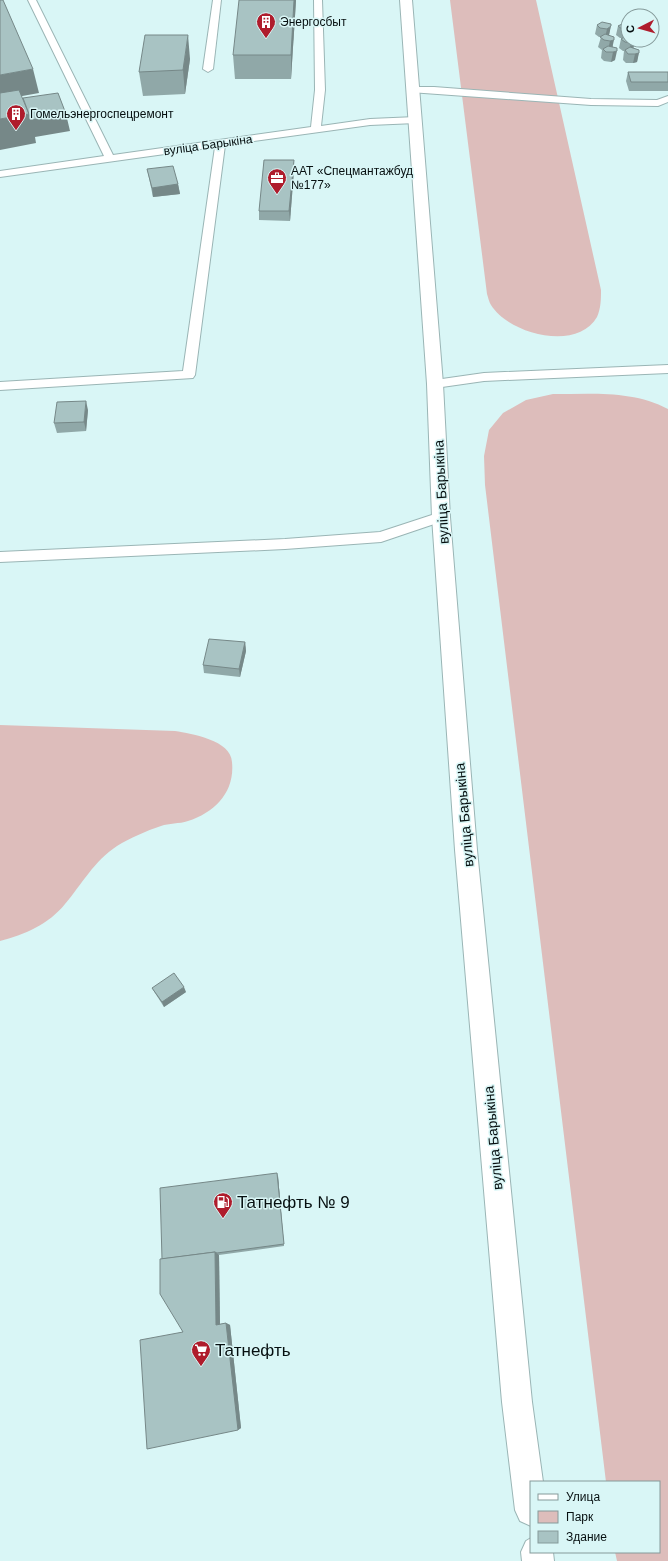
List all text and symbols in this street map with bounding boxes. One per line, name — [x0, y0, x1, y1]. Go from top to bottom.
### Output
north arrow — [620, 8, 660, 48]
building icon: Энергосбыт — [255, 11, 277, 39]
place label: Энергосбыт — [280, 15, 347, 29]
text: С — [624, 24, 636, 34]
building icon: Гомельэнергоспецремонт — [5, 103, 27, 131]
place label: Гомельэнергоспецремонт — [30, 107, 174, 121]
street label: вуліца Барыкіна — [163, 132, 254, 158]
place label: ААТ «Спецмантажбуд №177» — [291, 164, 413, 192]
office icon: ААТ «Спецмантажбуд №177» — [266, 167, 288, 195]
street label: вуліца Барыкіна — [430, 439, 452, 545]
street label: вуліца Барыкіна — [451, 762, 477, 868]
street label: вуліца Барыкіна — [480, 1085, 506, 1191]
fuel station icon: Татнефть № 9 — [212, 1191, 234, 1219]
place label: Татнефть № 9 — [237, 1193, 350, 1212]
supermarket icon: Татнефть — [190, 1339, 212, 1367]
place label: Татнефть — [215, 1341, 291, 1360]
legend — [530, 1481, 660, 1553]
text: Улица — [566, 1490, 600, 1504]
text: Парк — [566, 1510, 594, 1524]
text: Здание — [566, 1530, 607, 1544]

